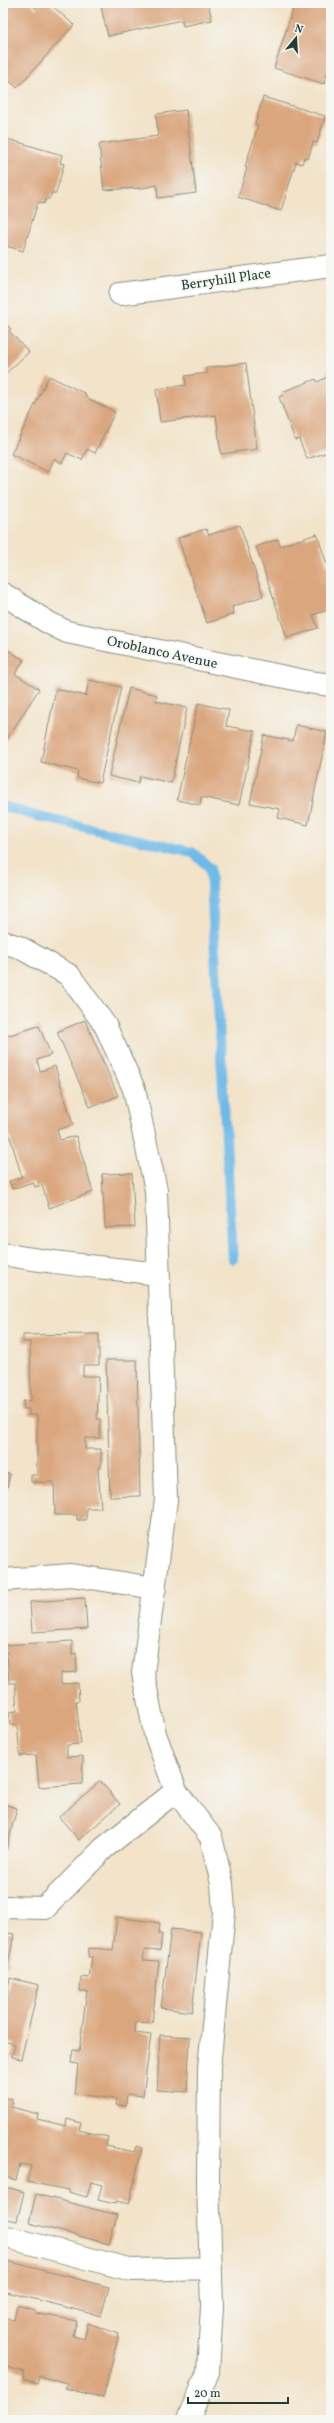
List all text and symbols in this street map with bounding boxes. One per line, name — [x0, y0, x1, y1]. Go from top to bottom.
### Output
north arrow — [276, 18, 316, 58]
text: N — [293, 22, 305, 38]
street label: Berryhill Place — [180, 264, 273, 296]
street label: Oroblanco Avenue — [105, 632, 219, 674]
scale bar — [188, 2379, 288, 2405]
text: 20 m — [194, 2386, 221, 2402]

